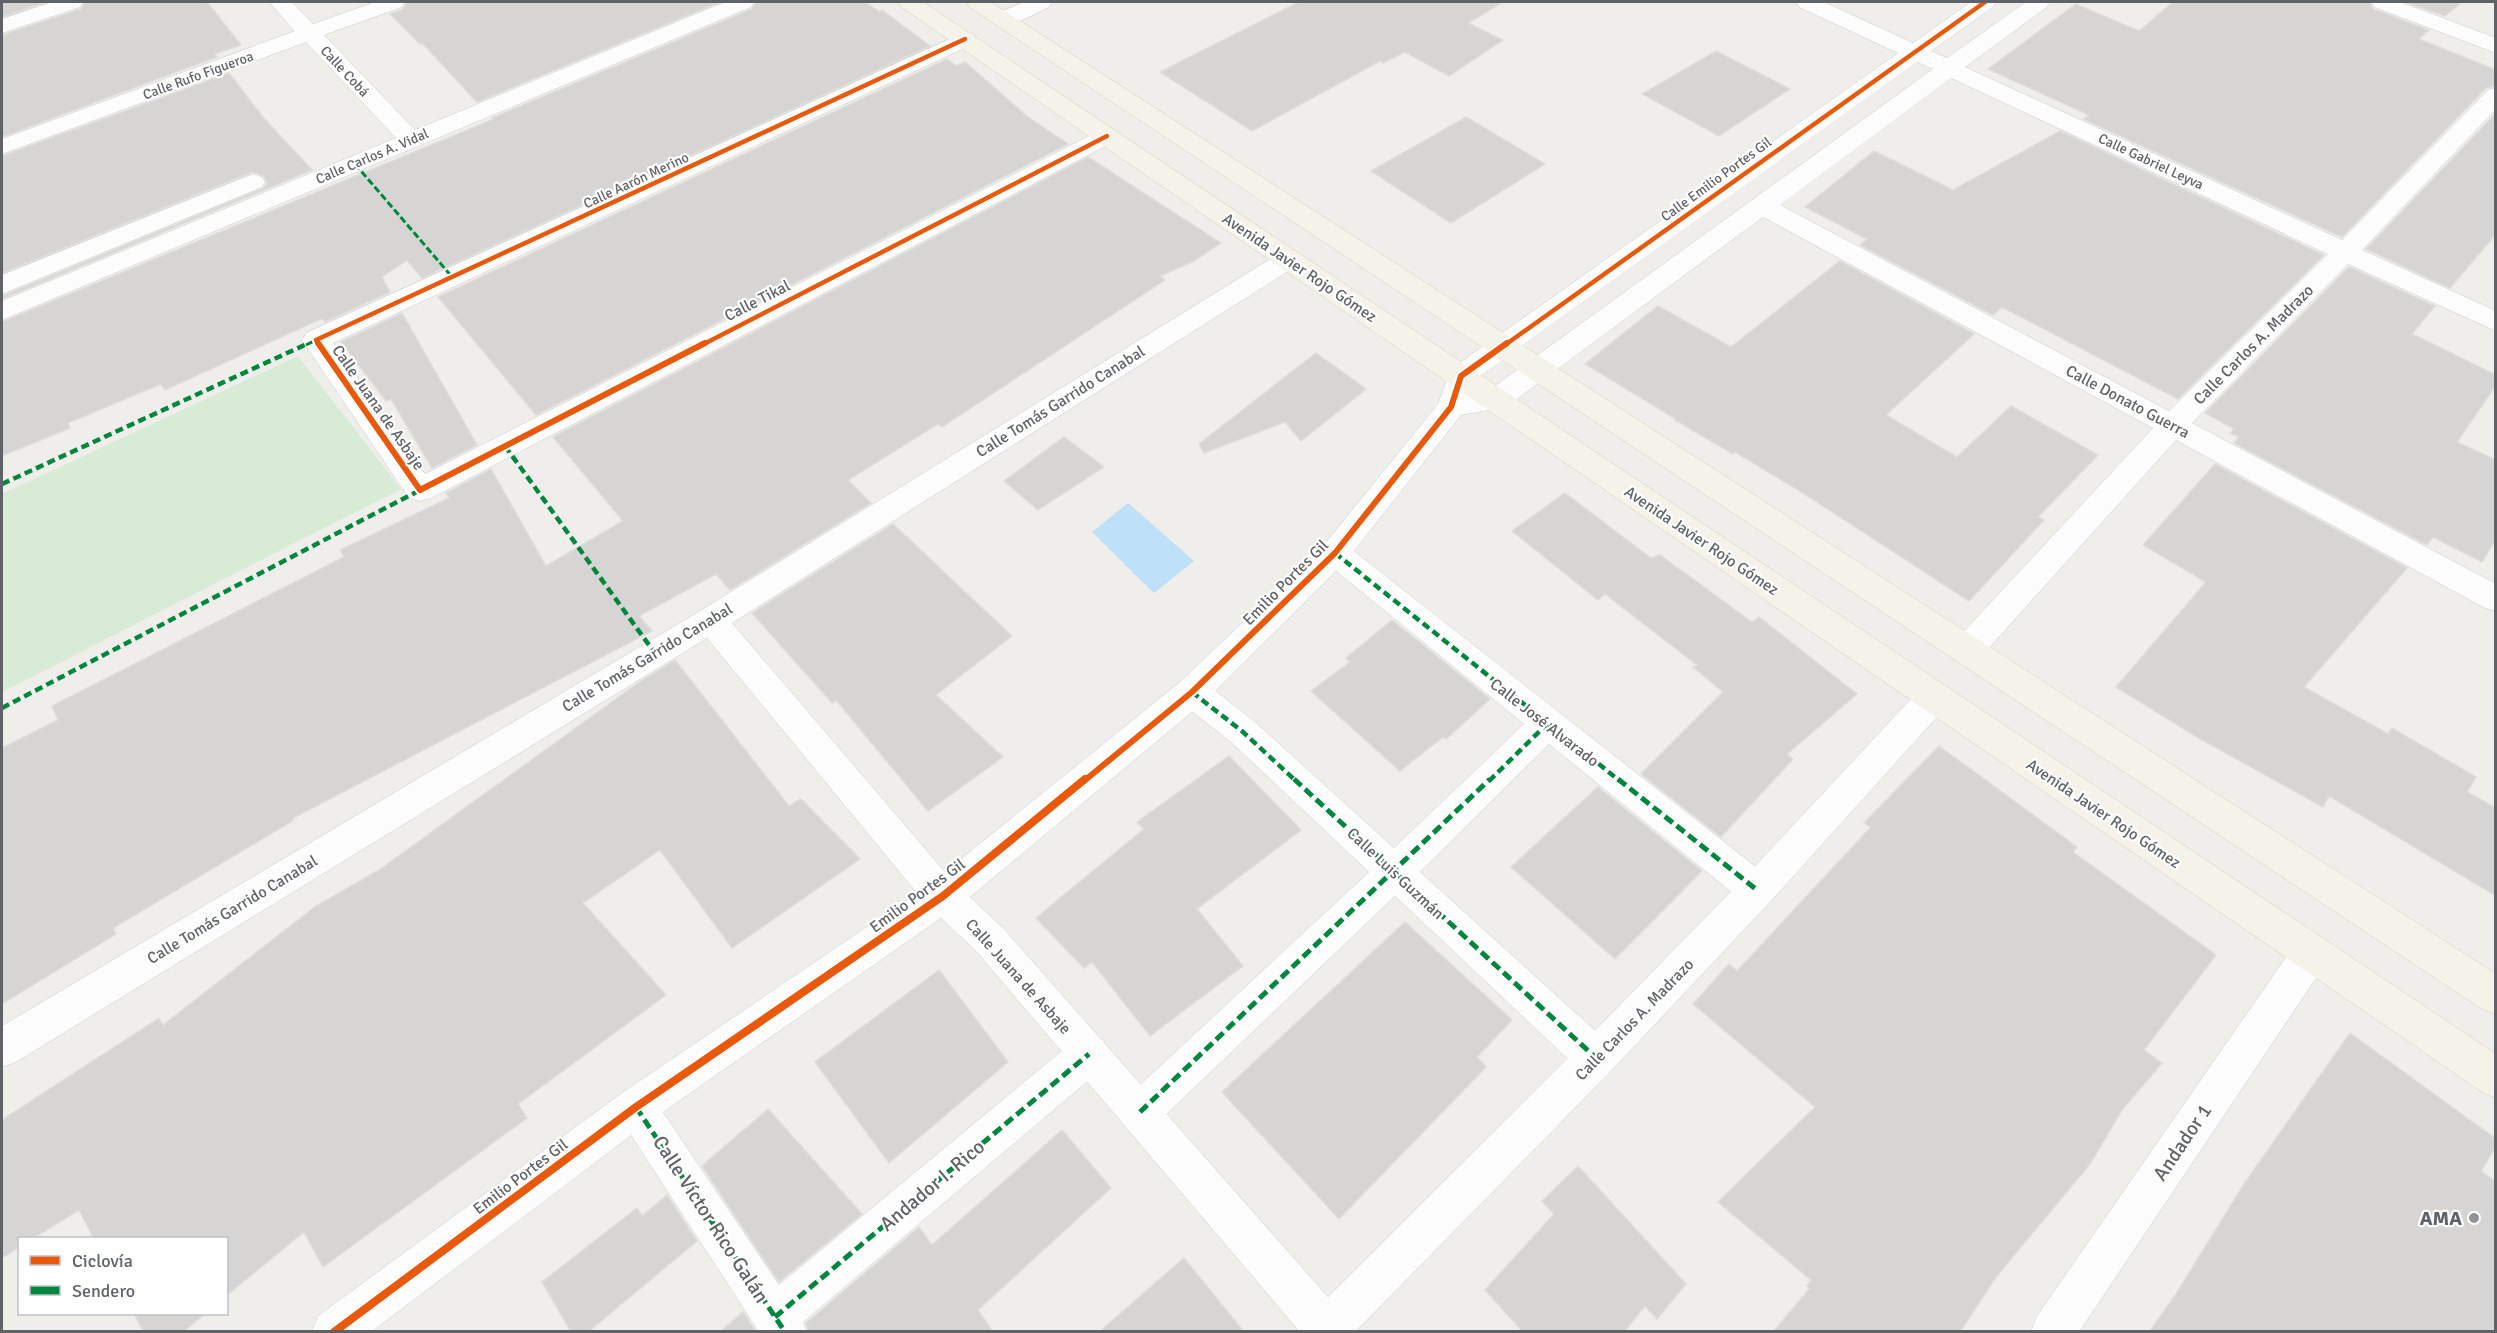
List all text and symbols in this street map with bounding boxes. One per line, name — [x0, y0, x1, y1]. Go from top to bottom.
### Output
street label: Calle Cobá — [317, 42, 373, 100]
street label: Calle Rufo Figueroa — [141, 48, 256, 103]
street label: Calle Carlos A. Vidal — [313, 125, 431, 188]
street label: Calle Gabriel Leyva — [2095, 130, 2206, 193]
street label: Calle Emilio Portes Gil — [1658, 134, 1775, 225]
street label: Calle Aarón Merino — [581, 149, 692, 212]
street label: Avenida Javier Rojo Gómez — [1219, 209, 1380, 327]
street label: Calle Tikal — [721, 276, 794, 326]
street label: Calle Carlos A. Madrazo — [2189, 280, 2318, 409]
street label: Calle Juana de Asbaje — [327, 341, 429, 474]
street label: Calle Tomás Garrido Canabal — [972, 341, 1149, 462]
street label: Calle Donato Guerra — [2062, 361, 2193, 443]
street label: Avenida Javier Rojo Gómez — [1621, 482, 1782, 600]
street label: Emilio Portes Gil — [1239, 535, 1333, 630]
street label: Calle Tomás Garrido Canabal — [559, 599, 737, 717]
street label: Calle José Alvarado — [1486, 674, 1603, 771]
street label: Avenida Javier Rojo Gómez — [2023, 755, 2184, 873]
street label: Calle Luis Guzmán — [1343, 824, 1448, 924]
street label: Calle Tomás Garrido Canabal — [144, 851, 322, 969]
street label: Emilio Portes Gil — [866, 854, 970, 937]
street label: Calle Juana de Asbaje — [961, 915, 1075, 1039]
street label: Calle Carlos A. Madrazo — [1571, 955, 1698, 1085]
street label: Andador 1 — [2148, 1099, 2217, 1185]
street label: Calle Víctor Rico Galán — [647, 1131, 774, 1308]
street label: Andador I. Rico — [875, 1134, 990, 1236]
street label: Emilio Portes Gil — [469, 1135, 572, 1219]
place label: AMA — [2420, 1206, 2462, 1231]
marker: AMA — [2467, 1211, 2481, 1225]
legend — [18, 1237, 228, 1315]
text: Ciclovía — [72, 1250, 133, 1272]
text: Sendero — [72, 1280, 135, 1302]

